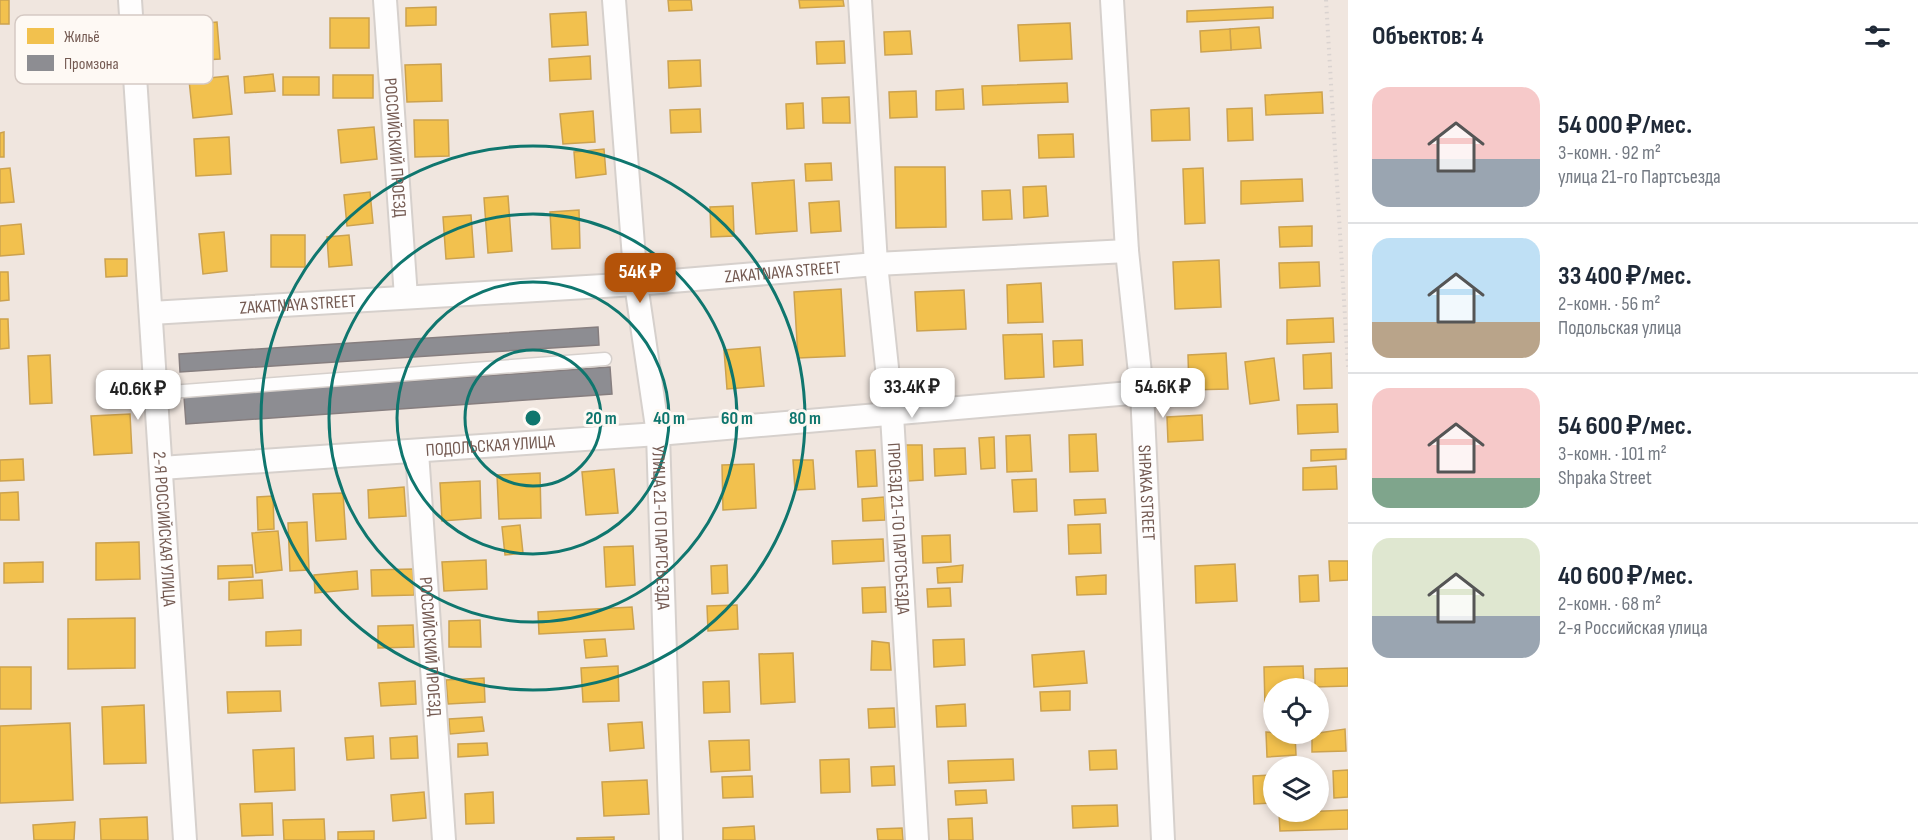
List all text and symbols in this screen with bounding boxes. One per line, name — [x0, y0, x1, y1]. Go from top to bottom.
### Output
legend — [15, 15, 213, 84]
icon: filters — [1861, 20, 1894, 53]
text: Объектов: 4 — [1372, 21, 1484, 52]
text: Жильё — [64, 28, 100, 47]
text: Промзона — [64, 55, 119, 74]
street label: РОССИЙСКИЙ ПРОЕЗД — [380, 77, 410, 218]
text: 54 000 ₽/мес. — [1558, 110, 1692, 141]
icon: home — [1420, 111, 1492, 183]
text: 3-комн. · 92 m² — [1558, 141, 1661, 165]
text: улица 21-го Партсъезда — [1558, 165, 1721, 189]
pin: 54K ₽ — [598, 253, 682, 304]
street label: ZAKATNAYA STREET — [724, 257, 842, 288]
text: 54K ₽ — [619, 260, 661, 284]
text: 33 400 ₽/мес. — [1558, 261, 1692, 292]
icon: home — [1420, 262, 1492, 334]
street label: ZAKATNAYA STREET — [239, 291, 357, 319]
text: 2-комн. · 56 m² — [1558, 292, 1661, 316]
text: Подольская улица — [1558, 316, 1682, 340]
pin: 33.4K ₽ — [857, 368, 967, 419]
pin: 54.6K ₽ — [1108, 368, 1218, 419]
pin: 40.6K ₽ — [83, 370, 193, 421]
text: 33.4K ₽ — [884, 375, 940, 399]
text: 54.6K ₽ — [1135, 375, 1191, 399]
text: 40.6K ₽ — [110, 377, 166, 401]
centre of rings — [523, 408, 543, 428]
text: 20 m — [585, 408, 617, 429]
text: 40 m — [653, 408, 685, 429]
text: 60 m — [721, 408, 753, 429]
text: 80 m — [789, 408, 821, 429]
text: 54 600 ₽/мес. — [1558, 411, 1692, 442]
icon: home — [1420, 412, 1492, 484]
street label: ПОДОЛЬСКАЯ УЛИЦА — [425, 431, 556, 461]
street label: ПРОЕЗД 21-ГО ПАРТСЪЕЗДА — [883, 442, 914, 615]
text: 3-комн. · 101 m² — [1558, 442, 1667, 466]
street label: SHPAKA STREET — [1133, 444, 1159, 541]
street label: УЛИЦА 21-ГО ПАРТСЪЕЗДА — [647, 445, 674, 610]
street label: 2-Я РОССИЙСКАЯ УЛИЦА — [149, 451, 180, 607]
text: Shpaka Street — [1558, 466, 1652, 490]
text: 40 600 ₽/мес. — [1558, 561, 1693, 592]
icon: home — [1420, 562, 1492, 634]
street label: РОССИЙСКИЙ ПРОЕЗД — [415, 576, 445, 717]
text: 2-комн. · 68 m² — [1558, 592, 1661, 616]
text: 2-я Российская улица — [1558, 616, 1708, 640]
map controls — [1263, 678, 1329, 822]
button: locate — [1263, 678, 1329, 744]
button: layers — [1263, 756, 1329, 822]

